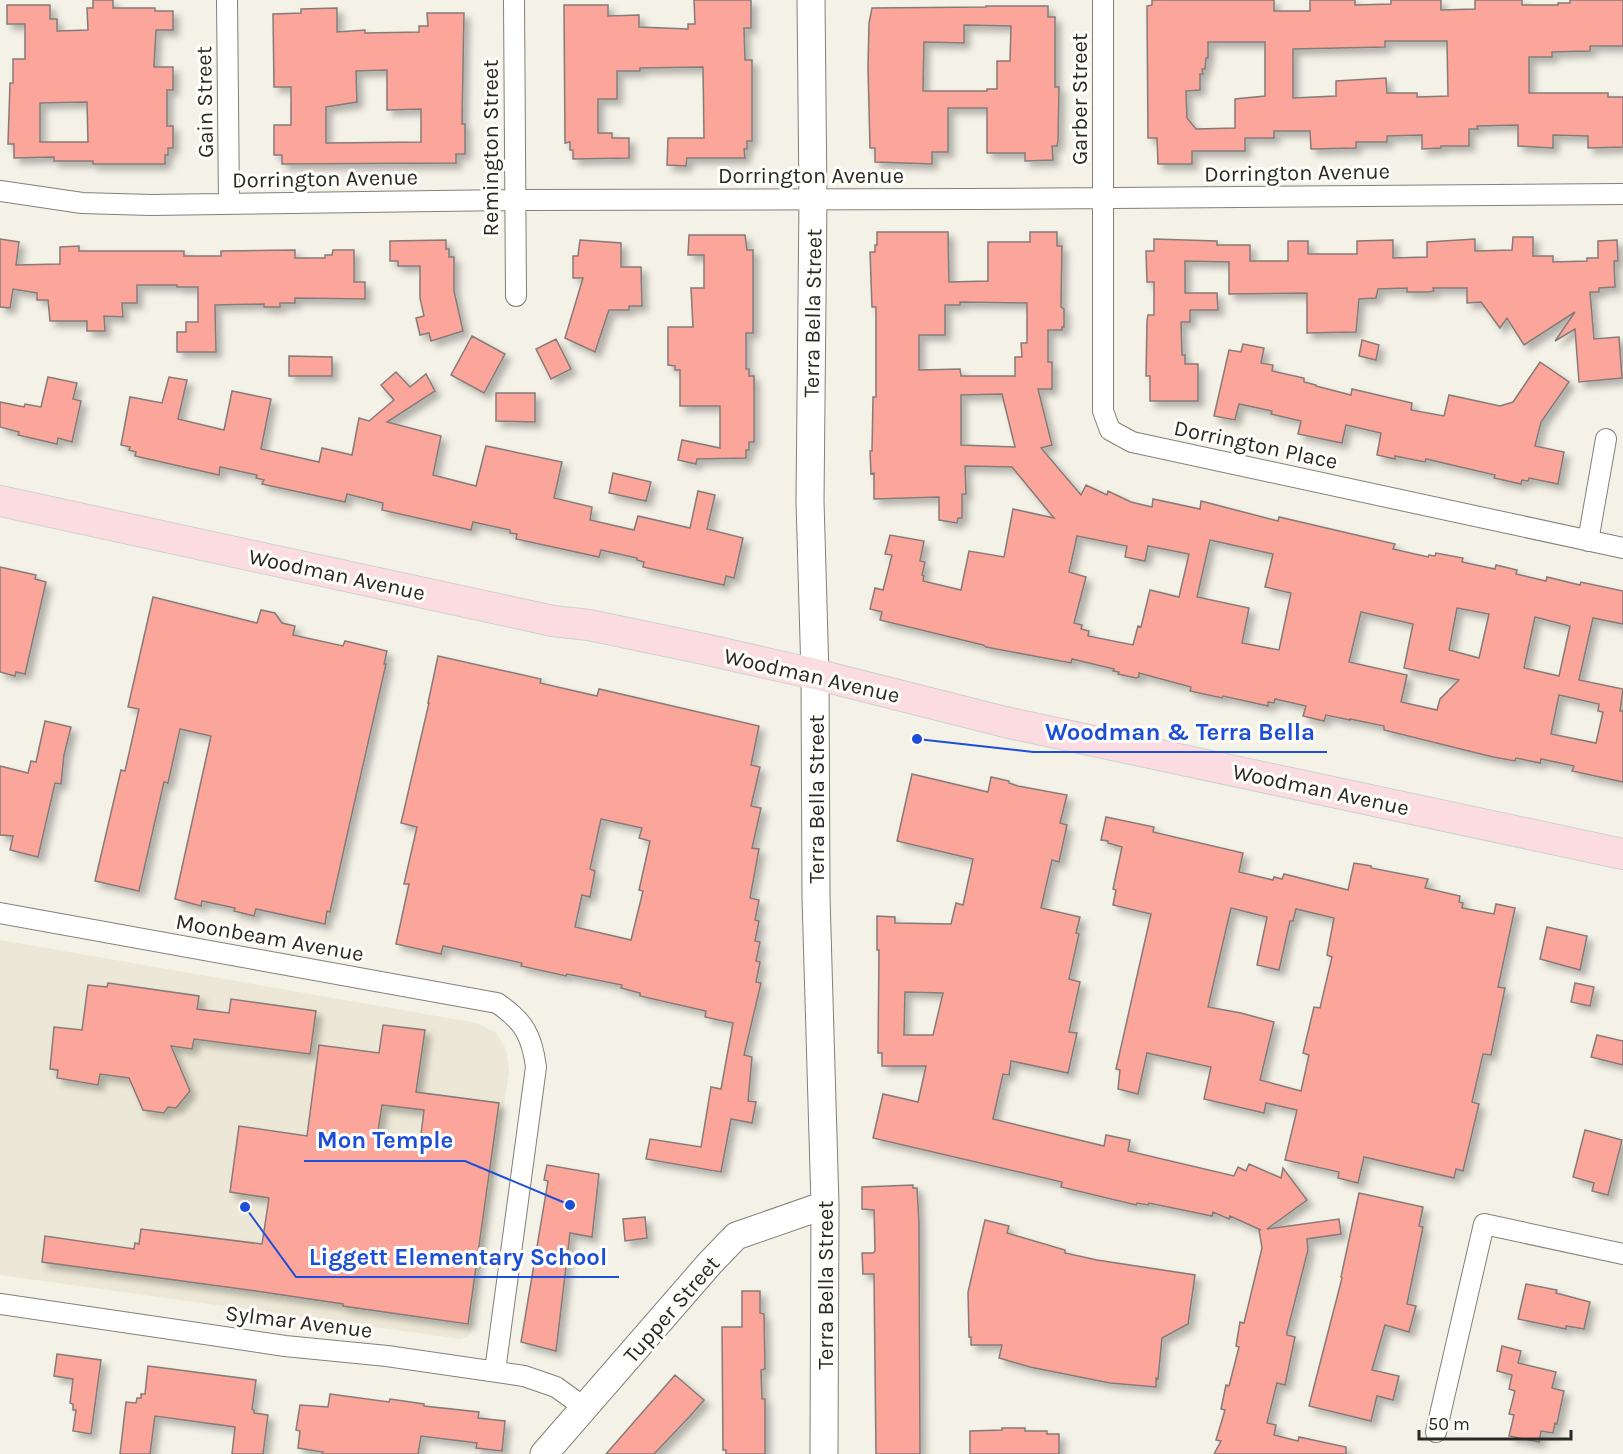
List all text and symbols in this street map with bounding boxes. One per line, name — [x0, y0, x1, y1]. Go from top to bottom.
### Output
street label: Garber Street — [1067, 33, 1093, 165]
street label: Gain Street — [191, 46, 219, 158]
street label: Remington Street — [478, 60, 504, 236]
street label: Dorrington Avenue — [1204, 158, 1390, 188]
street label: Dorrington Avenue — [718, 163, 904, 189]
street label: Dorrington Avenue — [232, 164, 418, 194]
street label: Terra Bella Street — [799, 228, 827, 398]
street label: Dorrington Place — [1172, 415, 1340, 475]
street label: Woodman Avenue — [246, 544, 427, 606]
street label: Woodman Avenue — [721, 643, 902, 709]
callout: Woodman & Terra Bella — [1033, 710, 1327, 752]
street label: Terra Bella Street — [804, 715, 830, 883]
text: Woodman & Terra Bella — [1045, 718, 1315, 746]
street label: Woodman Avenue — [1230, 759, 1411, 821]
street label: Moonbeam Avenue — [174, 909, 366, 967]
callout: Mon Temple — [304, 1119, 465, 1161]
text: Mon Temple — [317, 1126, 453, 1154]
street label: Terra Bella Street — [813, 1201, 839, 1369]
callout: Liggett Elementary School — [296, 1235, 619, 1277]
text: Liggett Elementary School — [309, 1243, 607, 1271]
street label: Tupper Street — [618, 1251, 725, 1369]
street label: Sylmar Avenue — [224, 1300, 374, 1344]
scale bar — [1419, 1403, 1570, 1441]
text: 50 m — [1428, 1413, 1470, 1435]

